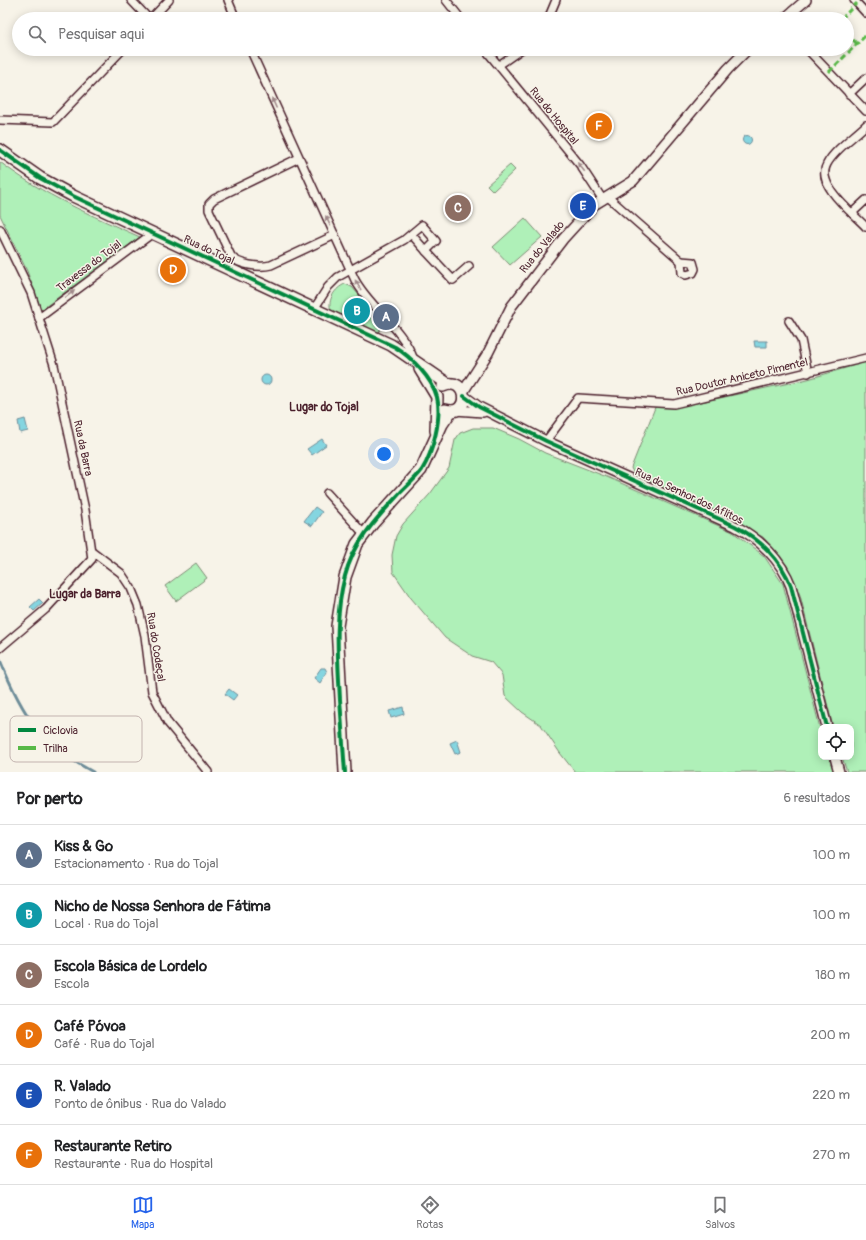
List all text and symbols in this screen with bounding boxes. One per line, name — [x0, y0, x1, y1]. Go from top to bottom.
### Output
search box — [12, 12, 854, 56]
icon: search — [26, 23, 48, 45]
text: Pesquisar aqui — [58, 25, 144, 44]
street label: Rua do Hospital — [527, 85, 581, 147]
one-way arrow — [271, 97, 277, 108]
pin: F — [586, 111, 612, 141]
one-way arrow — [577, 162, 585, 173]
pin: E — [570, 191, 596, 221]
pin: C — [445, 193, 471, 223]
one-way arrow — [325, 215, 331, 227]
street label: Rua do Valado — [517, 218, 567, 276]
street label: Rua do Tojal — [181, 233, 237, 267]
street label: Travessa do Tojal — [54, 237, 124, 295]
pin: D — [160, 255, 186, 285]
one-way arrow — [354, 279, 361, 291]
one-way arrow — [65, 290, 76, 299]
pin: B — [344, 296, 370, 326]
pin: A — [373, 302, 399, 332]
street label: Rua Doutor Aniceto Pimentel — [675, 356, 809, 398]
district label: Lugar do Tojal — [289, 400, 359, 415]
street label: Rua da Barra — [71, 419, 95, 477]
your location — [374, 444, 394, 464]
street label: Rua do Senhor dos Aflitos — [633, 465, 745, 527]
district label: Lugar da Barra — [49, 587, 121, 602]
street label: Rua do Codeçal — [144, 611, 168, 683]
legend — [10, 716, 142, 762]
text: Ciclovia — [43, 724, 78, 737]
map controls — [818, 724, 854, 760]
button: locate — [818, 724, 854, 760]
text: Trilha — [43, 742, 68, 755]
text: Por perto — [16, 788, 83, 809]
text: 6 resultados — [783, 790, 850, 806]
text: Kiss & Go — [54, 837, 113, 856]
text: A — [25, 847, 33, 863]
text: 100 m — [813, 847, 850, 863]
text: Estacionamento · Rua do Tojal — [54, 856, 219, 872]
text: Nicho de Nossa Senhora de Fátima — [54, 897, 271, 916]
text: B — [25, 907, 33, 923]
text: 100 m — [813, 907, 850, 923]
text: Local · Rua do Tojal — [54, 916, 158, 932]
text: Escola Básica de Lordelo — [54, 957, 207, 976]
text: C — [25, 967, 33, 983]
text: 180 m — [815, 967, 850, 983]
text: Escola — [54, 976, 89, 992]
text: Café Póvoa — [54, 1017, 126, 1036]
text: D — [25, 1027, 33, 1043]
text: 200 m — [811, 1027, 850, 1043]
text: Café · Rua do Tojal — [54, 1036, 155, 1052]
text: R. Valado — [54, 1077, 111, 1096]
text: E — [26, 1087, 32, 1103]
text: 220 m — [812, 1087, 850, 1103]
text: Ponto de ônibus · Rua do Valado — [54, 1096, 226, 1112]
text: Restaurante Retiro — [54, 1137, 172, 1156]
text: F — [25, 1147, 33, 1163]
text: 270 m — [813, 1147, 850, 1163]
text: Restaurante · Rua do Hospital — [54, 1156, 213, 1172]
tab: Mapa — [131, 1194, 154, 1231]
tab: Rotas — [416, 1194, 443, 1231]
tab: Salvos — [705, 1194, 735, 1231]

